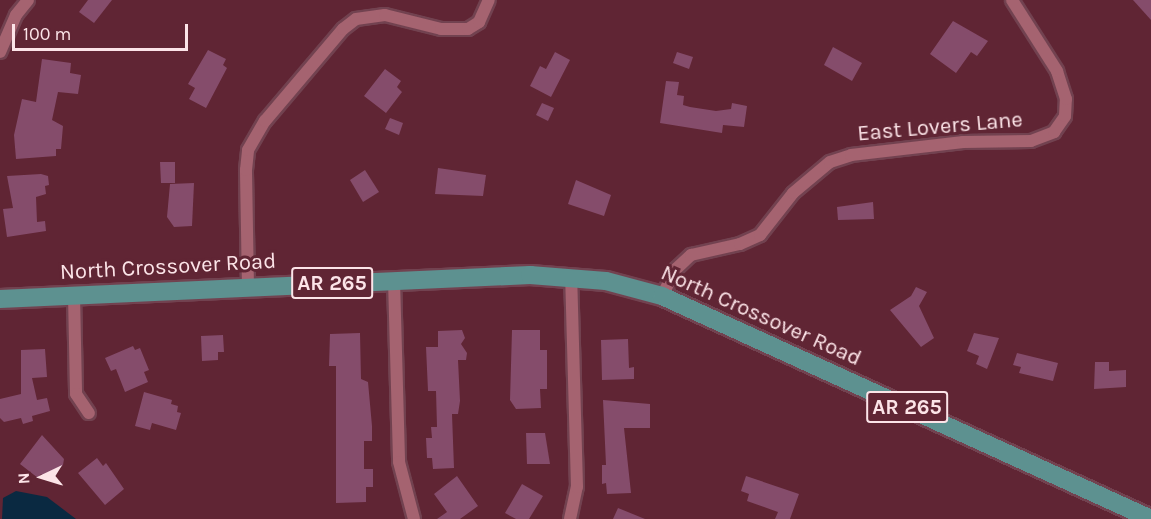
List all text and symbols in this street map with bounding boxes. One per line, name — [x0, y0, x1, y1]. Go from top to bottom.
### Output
scale bar — [15, 12, 190, 50]
text: 100 m — [23, 23, 71, 45]
street label: East Lovers Lane — [856, 107, 1024, 147]
street label: North Crossover Road — [59, 248, 277, 286]
street label: North Crossover Road — [657, 260, 865, 372]
road number: AR 265 — [290, 265, 374, 301]
road number: AR 265 — [865, 389, 949, 425]
north arrow — [12, 447, 72, 507]
text: N — [14, 472, 33, 485]

